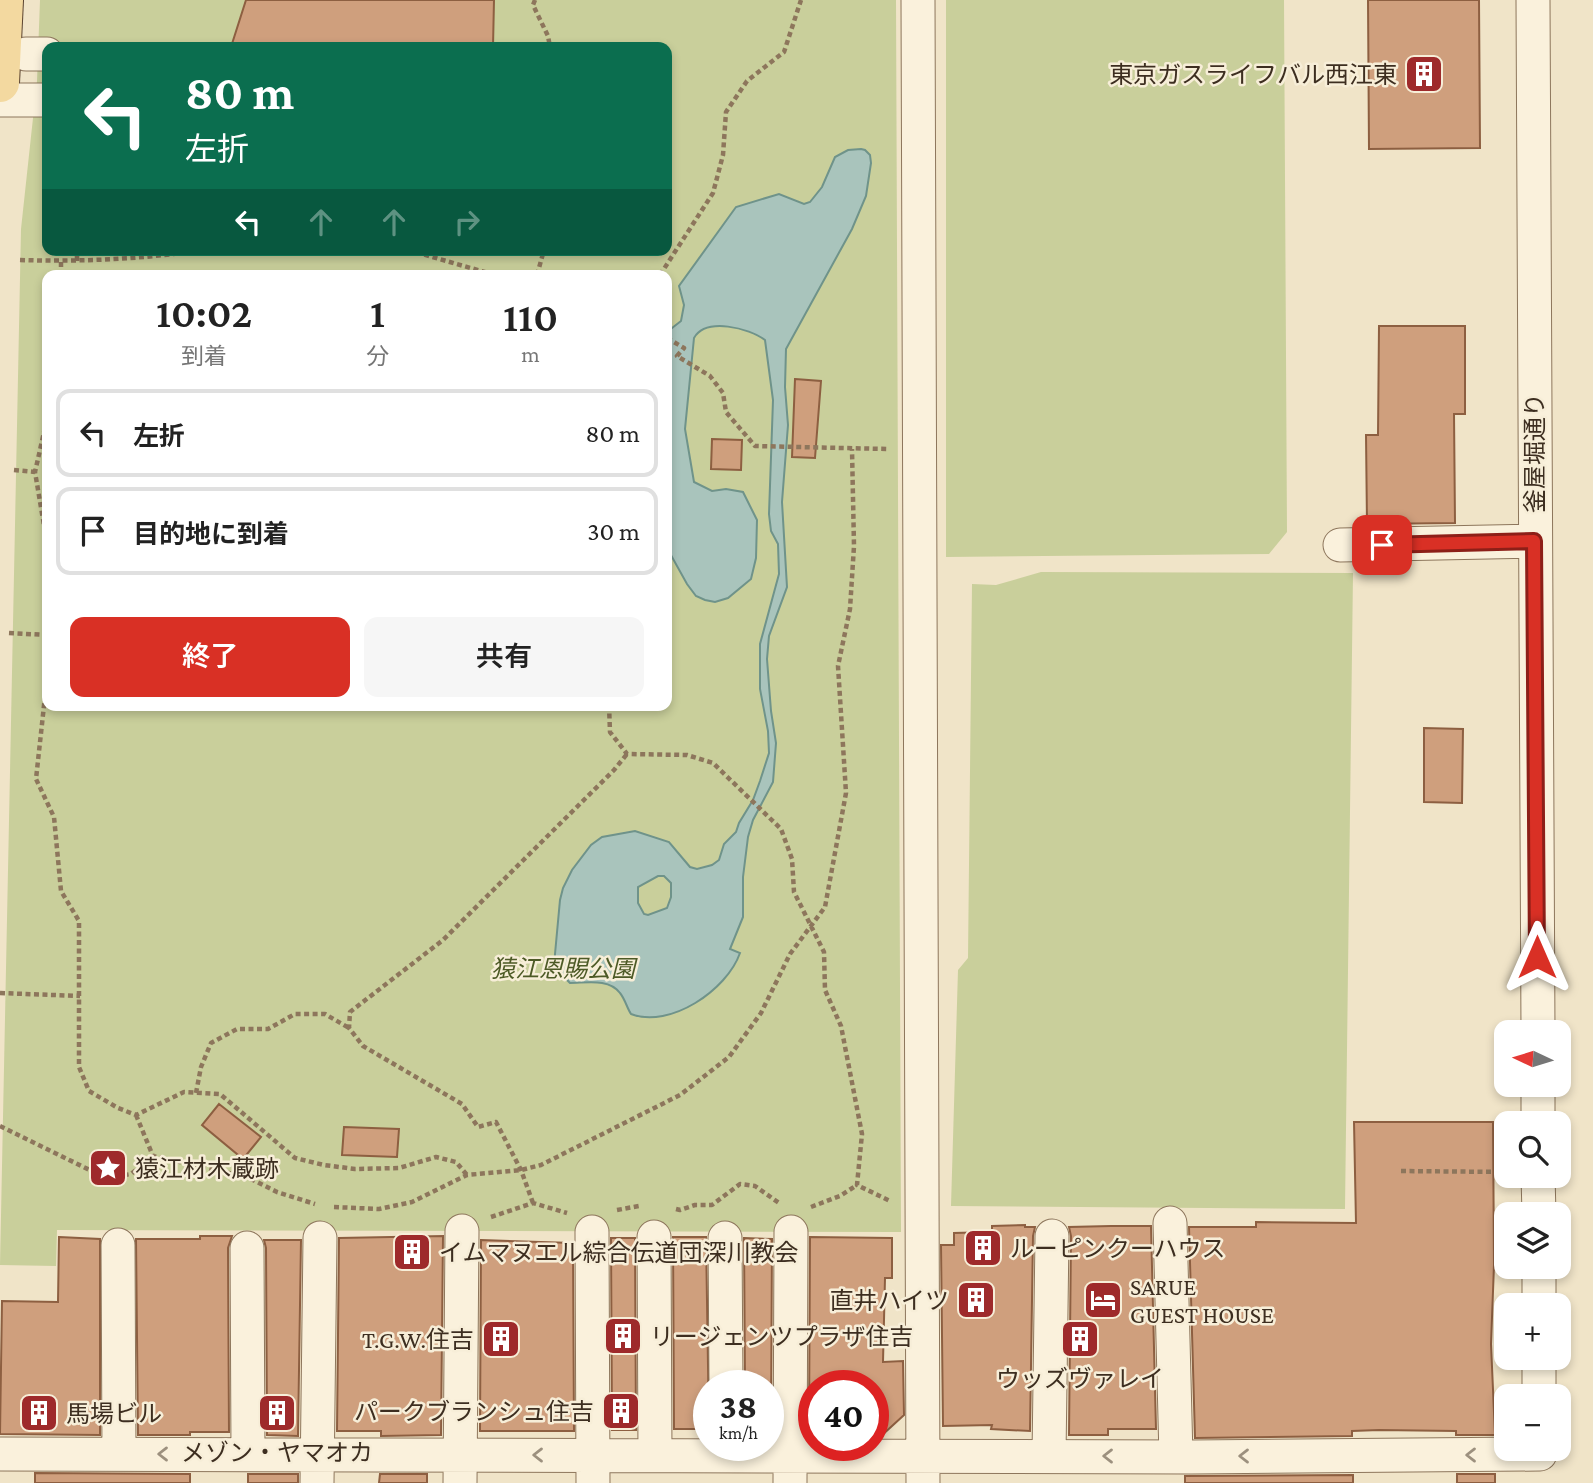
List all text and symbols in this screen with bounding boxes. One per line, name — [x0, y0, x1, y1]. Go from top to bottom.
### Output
building icon: 東京ガスライフバル西江東 — [1403, 53, 1445, 95]
place label: 東京ガスライフバル西江東 — [1109, 61, 1397, 88]
text: 80 m — [185, 65, 294, 120]
icon: left — [70, 70, 161, 161]
text: 左折 — [185, 131, 249, 167]
icon: left — [229, 203, 267, 241]
icon: ahead — [302, 203, 340, 241]
icon: ahead — [375, 203, 413, 241]
icon: right — [448, 203, 486, 241]
text: 10:02 — [156, 289, 252, 336]
text: 1 — [370, 289, 385, 336]
text: 110 — [503, 293, 558, 340]
text: m — [521, 341, 540, 367]
text: 到着 — [181, 343, 227, 369]
text: 分 — [366, 343, 389, 369]
street label: 釜屋堀通り — [1521, 393, 1548, 513]
icon: left — [74, 414, 112, 452]
text: 80 m — [586, 419, 640, 448]
text: 左折 — [133, 422, 185, 451]
icon: arrive — [74, 512, 112, 550]
pin — [1352, 515, 1412, 575]
text: 30 m — [587, 517, 640, 546]
text: 目的地に到着 — [133, 520, 289, 549]
icon: arrive — [1363, 526, 1401, 564]
button: 終了 — [70, 617, 350, 697]
button: 共有 — [364, 617, 644, 697]
position arrow — [1500, 920, 1574, 994]
park label: 猿江恩賜公園 — [491, 955, 638, 982]
north arrow — [1494, 1020, 1572, 1097]
map controls — [1494, 1020, 1571, 1461]
button: search — [1494, 1111, 1571, 1188]
place icon: 猿江材木蔵跡 — [87, 1147, 129, 1189]
place label: 猿江材木蔵跡 — [135, 1155, 279, 1182]
button: layers — [1494, 1202, 1571, 1279]
building icon: ルーピンクーハウス — [962, 1227, 1004, 1269]
building icon: イムマヌエル綜合伝道団深川教会 — [391, 1231, 433, 1273]
place label: ルーピンクーハウス — [1010, 1235, 1226, 1262]
place label: イムマヌエル綜合伝道団深川教会 — [439, 1239, 799, 1266]
place label: SARUE GUEST HOUSE — [1130, 1273, 1274, 1328]
building icon: 直井ハイツ — [955, 1279, 997, 1321]
hotel icon: SARUE GUEST HOUSE — [1082, 1279, 1124, 1321]
place label: 直井ハイツ — [829, 1287, 949, 1314]
button: + — [1494, 1293, 1571, 1370]
building icon: リージェンツプラザ住吉 — [602, 1315, 644, 1357]
building icon: T.G.W.住吉 — [480, 1318, 522, 1360]
building icon: ウッズヴァレイ — [1059, 1318, 1101, 1360]
place label: リージェンツプラザ住吉 — [650, 1323, 914, 1350]
place label: T.G.W.住吉 — [362, 1326, 474, 1353]
place label: ウッズヴァレイ — [996, 1365, 1164, 1392]
speed limit sign: 40 — [798, 1370, 889, 1461]
button: − — [1494, 1384, 1571, 1461]
text: 38 — [720, 1387, 757, 1426]
building icon: パークブランシュ住吉 — [600, 1390, 642, 1432]
building icon: 馬場ビル — [18, 1392, 60, 1434]
building icon: メゾン・ヤマオカ — [256, 1392, 298, 1434]
place label: パークブランシュ住吉 — [354, 1398, 594, 1425]
place label: 馬場ビル — [66, 1400, 162, 1427]
text: km/h — [719, 1423, 758, 1443]
place label: メゾン・ヤマオカ — [181, 1439, 373, 1466]
one-way arrow — [157, 1446, 168, 1462]
one-way arrow — [532, 1447, 542, 1463]
one-way arrow — [1466, 1447, 1476, 1463]
one-way arrow — [1102, 1448, 1113, 1464]
one-way arrow — [1238, 1448, 1249, 1464]

